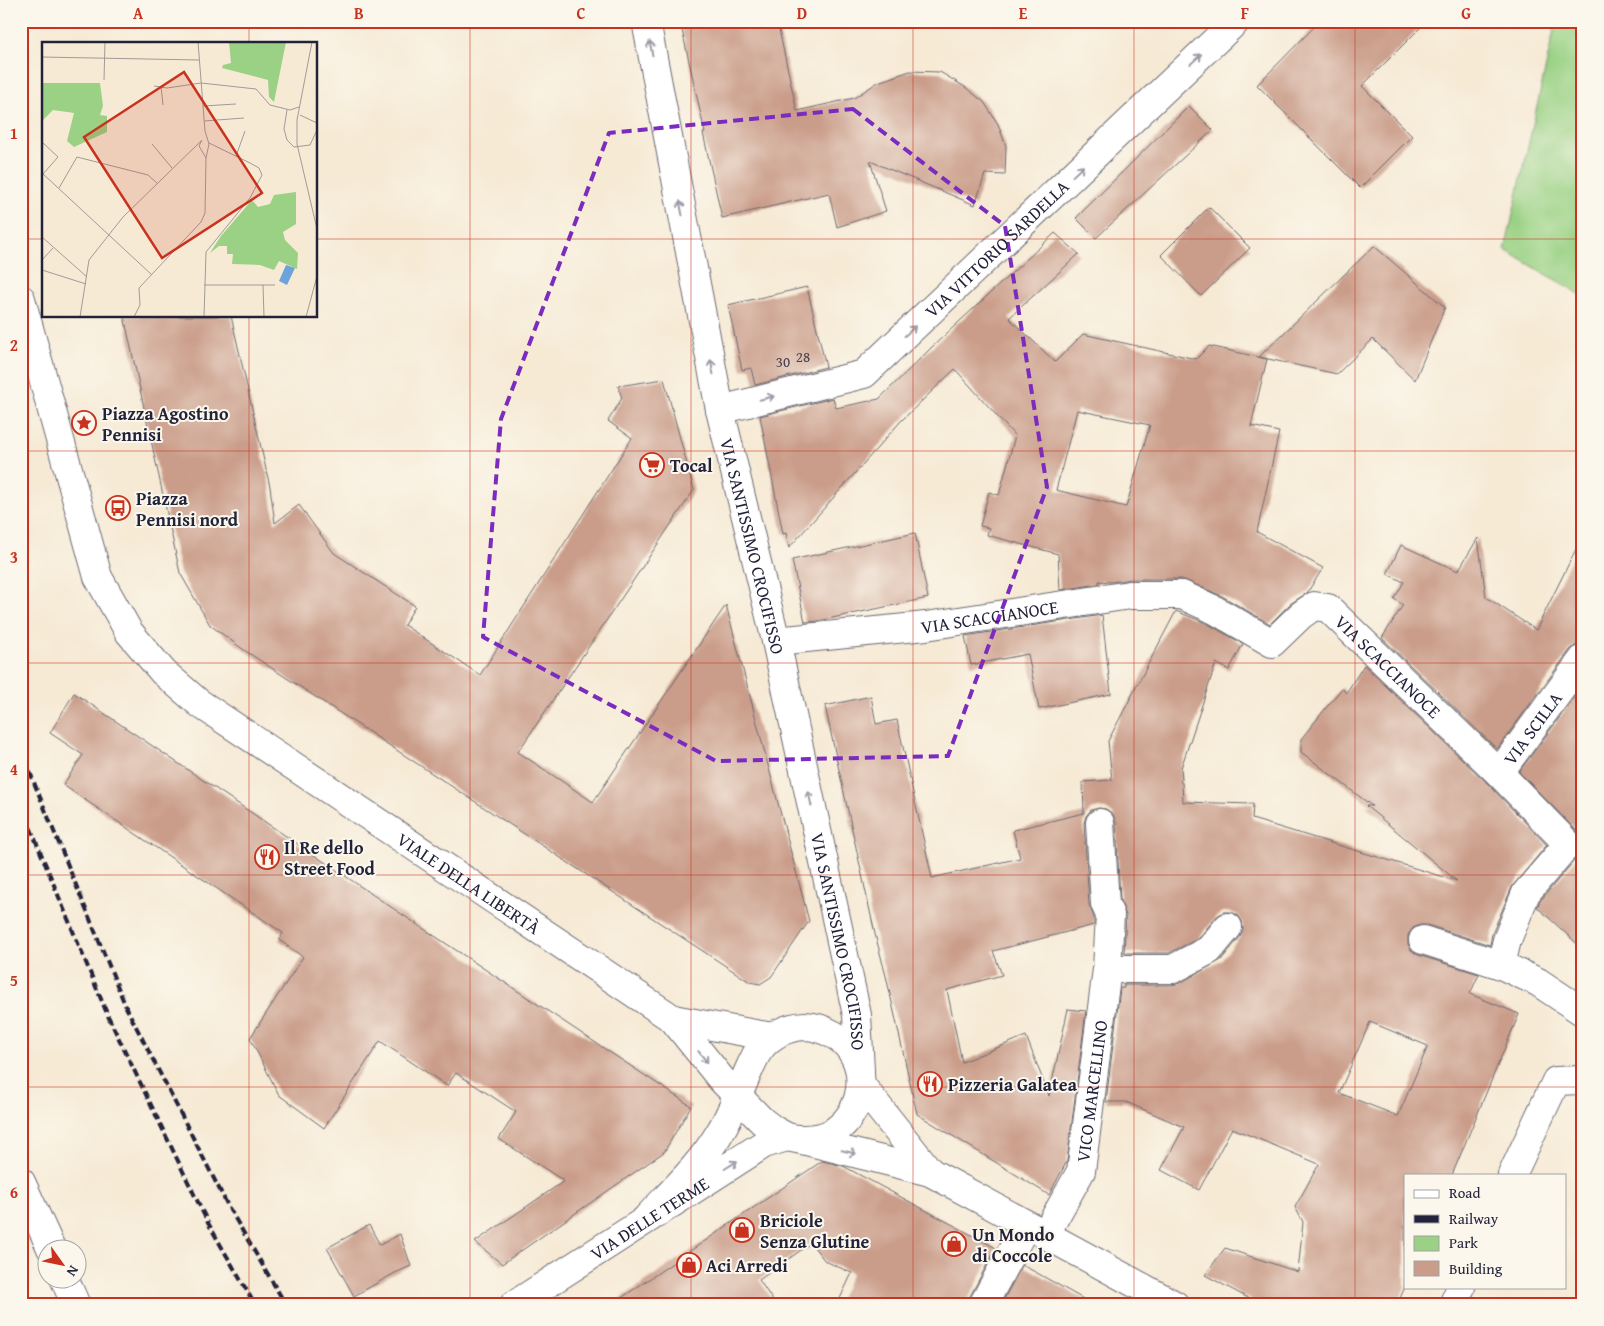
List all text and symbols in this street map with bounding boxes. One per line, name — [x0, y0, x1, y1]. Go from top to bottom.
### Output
text: A — [133, 1, 144, 25]
text: B — [354, 1, 364, 25]
text: C — [576, 1, 586, 25]
text: D — [797, 1, 807, 25]
text: E — [1019, 1, 1028, 25]
text: F — [1241, 1, 1249, 25]
text: G — [1461, 1, 1471, 25]
one-way arrow — [645, 40, 655, 56]
inset map — [42, 42, 318, 318]
one-way arrow — [1190, 53, 1203, 65]
text: 1 — [10, 121, 18, 145]
one-way arrow — [1072, 165, 1085, 177]
street label: VIA VITTORIO SARDELLA — [918, 173, 1075, 324]
one-way arrow — [676, 200, 686, 216]
one-way arrow — [903, 325, 916, 337]
text: 2 — [10, 333, 18, 357]
house number: 28 — [796, 346, 810, 367]
house number: 30 — [776, 351, 790, 372]
one-way arrow — [706, 360, 716, 376]
one-way arrow — [759, 393, 775, 402]
place label: Piazza Agostino Pennisi — [102, 400, 229, 448]
place icon: Piazza Agostino Pennisi — [71, 410, 97, 436]
street label: VIA SANTISSIMO CROCIFISSO — [714, 435, 792, 657]
supermarket icon: Tocal — [639, 452, 665, 478]
place label: Tocal — [670, 452, 713, 479]
place label: Piazza Pennisi nord — [136, 485, 239, 533]
bus stop icon: Piazza Pennisi nord — [105, 495, 131, 521]
text: 3 — [10, 545, 18, 569]
street label: VIA SCACCIANOCE — [919, 593, 1060, 640]
street label: VIA SCACCIANOCE — [1329, 608, 1447, 724]
street label: VIA SCILLA — [1496, 686, 1568, 770]
text: 4 — [10, 757, 18, 781]
one-way arrow — [805, 791, 814, 807]
street label: VIALE DELLA LIBERTÀ — [392, 825, 546, 941]
street label: VIA SANTISSIMO CROCIFISSO — [804, 830, 872, 1051]
place label: Il Re dello Street Food — [284, 834, 375, 882]
restaurant icon: Il Re dello Street Food — [254, 844, 280, 870]
text: 5 — [10, 968, 18, 992]
street label: VICO MARCELLINO — [1069, 1018, 1114, 1164]
one-way arrow — [698, 1050, 709, 1063]
restaurant icon: Pizzeria Galatea — [917, 1071, 943, 1097]
place label: Pizzeria Galatea — [948, 1071, 1078, 1098]
one-way arrow — [841, 1148, 857, 1157]
one-way arrow — [724, 1159, 738, 1169]
street label: VIA DELLE TERME — [585, 1170, 714, 1266]
legend — [1404, 1174, 1566, 1288]
text: 6 — [10, 1180, 18, 1204]
text: Road — [1449, 1182, 1480, 1203]
place label: Briciole Senza Glutine — [760, 1207, 870, 1255]
text: Railway — [1449, 1208, 1499, 1229]
shop icon: Briciole Senza Glutine — [729, 1217, 755, 1243]
place label: Un Mondo di Coccole — [972, 1221, 1055, 1269]
shop icon: Un Mondo di Coccole — [941, 1231, 967, 1257]
text: Park — [1449, 1232, 1478, 1253]
north arrow — [38, 1238, 88, 1288]
shop icon: Aci Arredi — [676, 1252, 702, 1278]
place label: Aci Arredi — [706, 1252, 788, 1279]
text: Building — [1449, 1258, 1503, 1279]
text: N — [62, 1262, 84, 1281]

